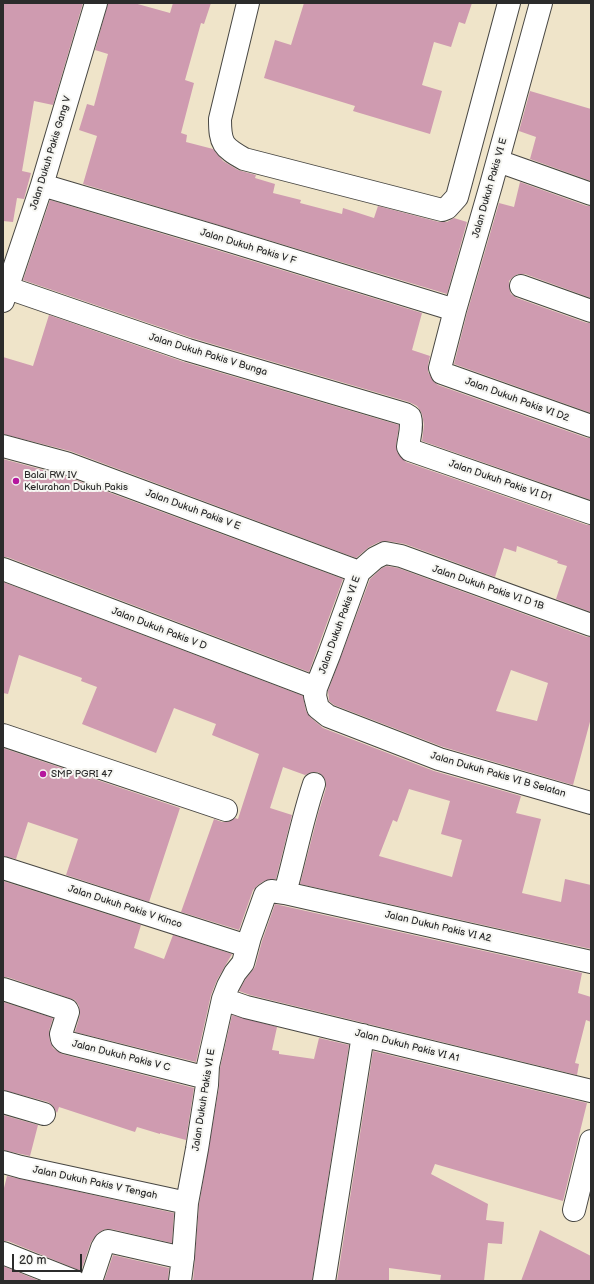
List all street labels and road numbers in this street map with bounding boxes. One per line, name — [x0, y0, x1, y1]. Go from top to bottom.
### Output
street label: Jalan Dukuh Pakis Gang V — [28, 95, 74, 211]
street label: Jalan Dukuh Pakis VI E — [470, 137, 510, 239]
street label: Jalan Dukuh Pakis V F — [199, 227, 297, 267]
street label: Jalan Dukuh Pakis V Bunga — [147, 331, 269, 379]
street label: Jalan Dukuh Pakis VI D2 — [463, 376, 571, 424]
street label: Jalan Dukuh Pakis VI D1 — [447, 458, 553, 504]
street label: Jalan Dukuh Pakis V E — [144, 487, 242, 533]
street label: Jalan Dukuh Pakis VI D 1B — [431, 563, 545, 613]
street label: Jalan Dukuh Pakis VI E — [317, 574, 363, 676]
street label: Jalan Dukuh Pakis V D — [110, 605, 208, 653]
street label: Jalan Dukuh Pakis VI B Selatan — [429, 750, 567, 800]
street label: Jalan Dukuh Pakis V Kinco — [67, 883, 183, 931]
street label: Jalan Dukuh Pakis VI A2 — [384, 909, 492, 945]
street label: Jalan Dukuh Pakis VI A1 — [354, 1027, 460, 1065]
street label: Jalan Dukuh Pakis V C — [71, 1038, 171, 1074]
street label: Jalan Dukuh Pakis VI E — [190, 1048, 218, 1152]
street label: Jalan Dukuh Pakis V Tengah — [32, 1164, 158, 1202]

